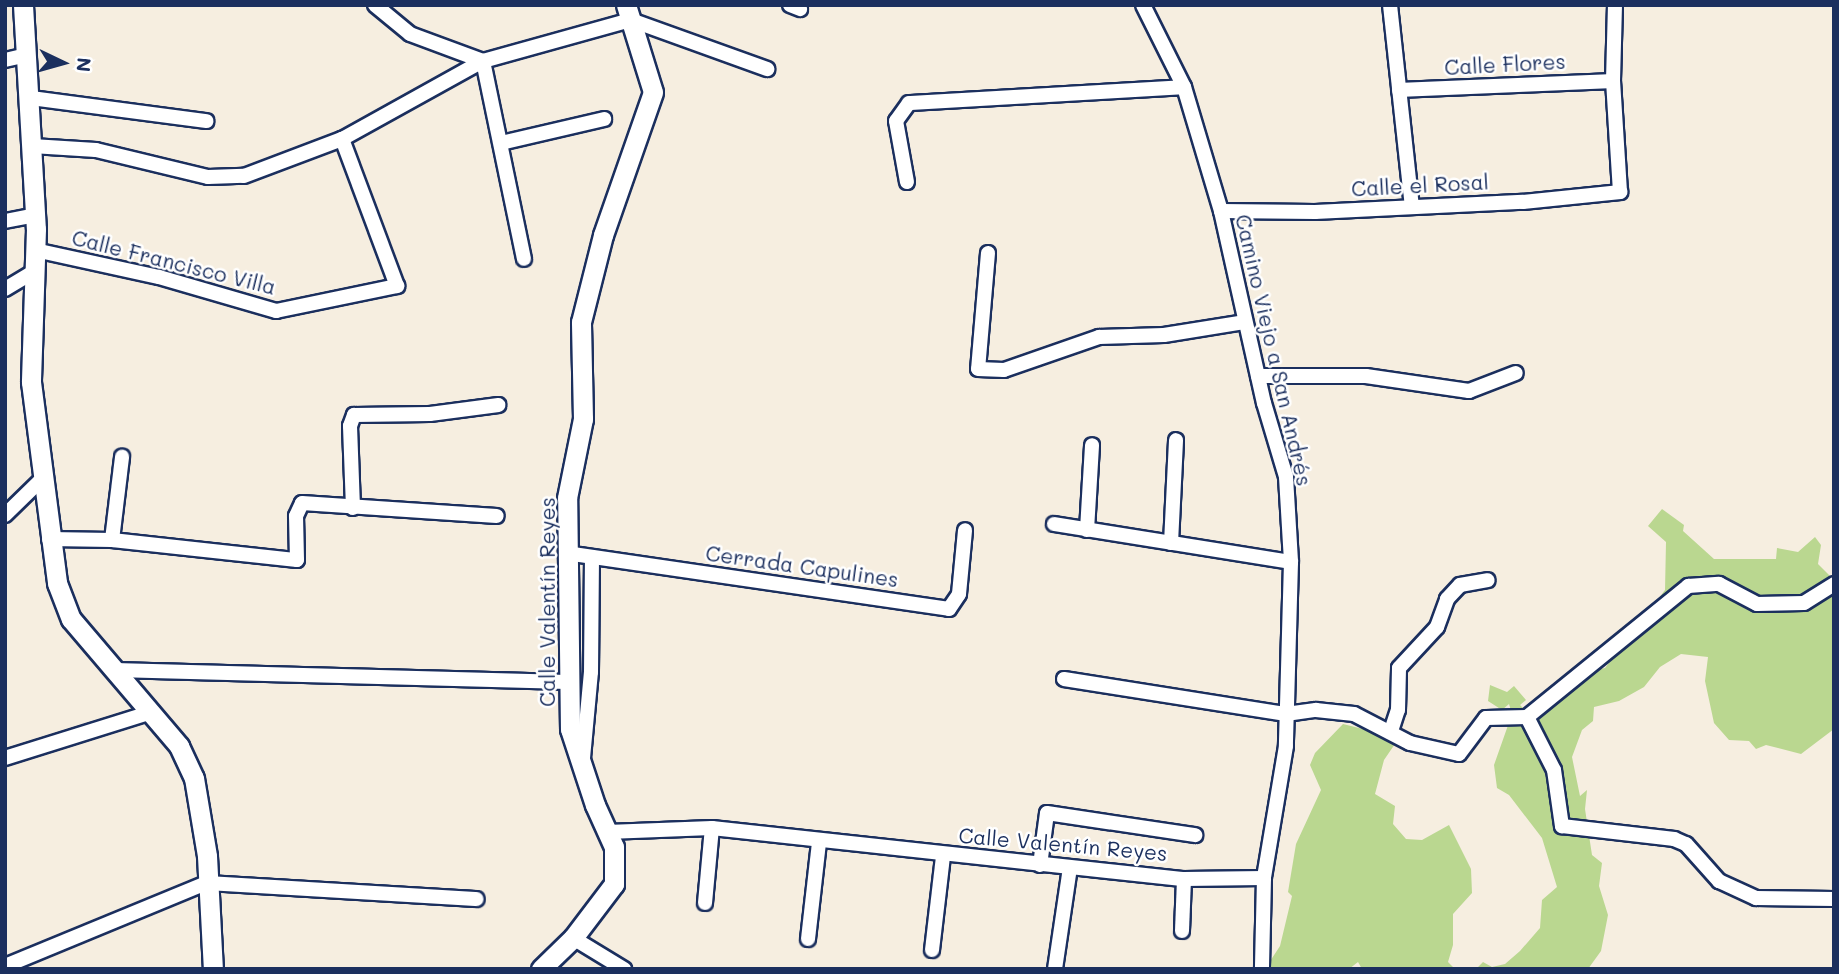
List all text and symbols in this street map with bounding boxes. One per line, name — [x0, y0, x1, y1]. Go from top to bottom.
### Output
north arrow — [28, 28, 98, 98]
street label: Calle Flores — [1444, 48, 1566, 80]
text: N — [71, 57, 97, 73]
street label: Calle el Rosal — [1351, 169, 1489, 201]
street label: Camino Viejo a San Andrés — [1230, 212, 1318, 488]
street label: Calle Francisco Villa — [69, 224, 279, 300]
street label: Calle Valentín Reyes — [534, 497, 560, 707]
street label: Cerrada Capulines — [704, 540, 900, 592]
street label: Calle Valentín Reyes — [957, 822, 1169, 866]

